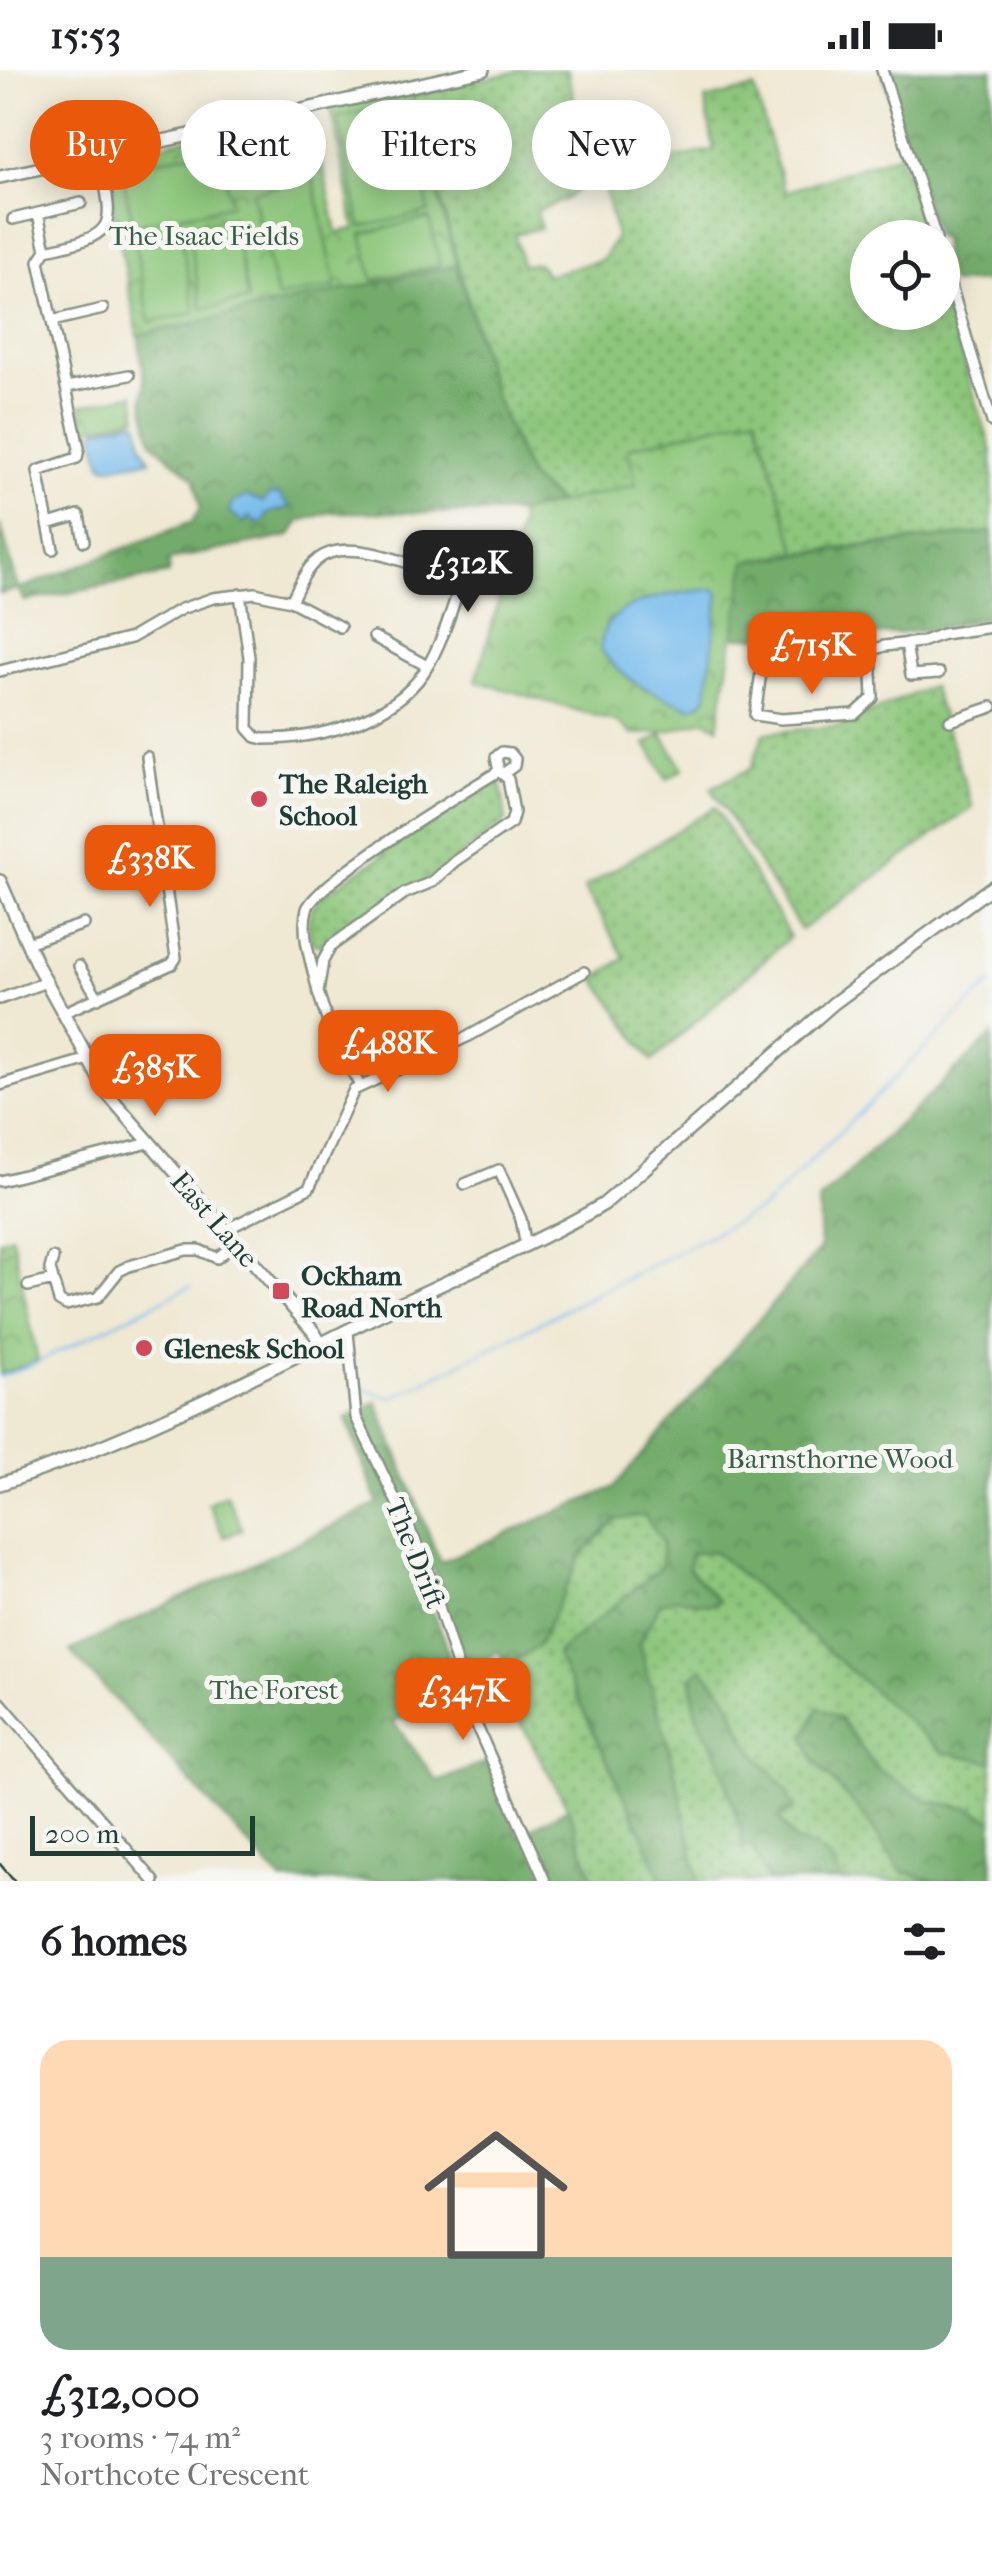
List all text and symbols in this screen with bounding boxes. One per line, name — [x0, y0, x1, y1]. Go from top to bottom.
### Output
text: 15:53 — [50, 13, 121, 58]
chip: Buy — [30, 100, 161, 190]
chip: Rent — [181, 100, 326, 190]
chip: Filters — [346, 100, 512, 190]
chip: New — [532, 100, 671, 190]
park label: The Isaac Fields — [109, 219, 299, 252]
map controls — [850, 220, 960, 330]
button: locate — [850, 220, 960, 330]
pin: £312K — [398, 530, 538, 615]
text: £312K — [425, 544, 511, 581]
pin: £715K — [742, 612, 882, 697]
text: £715K — [769, 626, 855, 663]
place label: The Raleigh School — [278, 767, 428, 832]
marker: The Raleigh School — [248, 788, 270, 810]
pin: £338K — [80, 825, 220, 910]
text: £338K — [107, 839, 193, 876]
pin: £488K — [318, 1010, 458, 1095]
text: £488K — [340, 1024, 436, 1061]
pin: £385K — [85, 1034, 225, 1119]
text: £385K — [111, 1048, 199, 1085]
street label: East Lane — [164, 1165, 265, 1274]
place label: Ockham Road North — [301, 1259, 442, 1324]
marker: Ockham Road North — [270, 1280, 292, 1302]
place label: Glenesk School — [164, 1332, 344, 1365]
marker: Glenesk School — [133, 1337, 155, 1359]
park label: Barnsthorne Wood — [727, 1442, 954, 1475]
street label: The Drift — [379, 1493, 453, 1613]
pin: £347K — [393, 1658, 533, 1743]
text: £347K — [417, 1672, 509, 1709]
park label: The Forest — [209, 1673, 339, 1706]
scale bar — [30, 1811, 255, 1856]
text: 200 m — [45, 1817, 120, 1850]
icon: filters — [897, 1914, 952, 1969]
text: 6 homes — [40, 1917, 187, 1966]
icon: home — [406, 2105, 586, 2285]
text: £312,000 — [40, 2370, 200, 2419]
text: 3 rooms · 74 m² — [40, 2419, 240, 2456]
text: Northcote Crescent — [40, 2456, 309, 2493]

